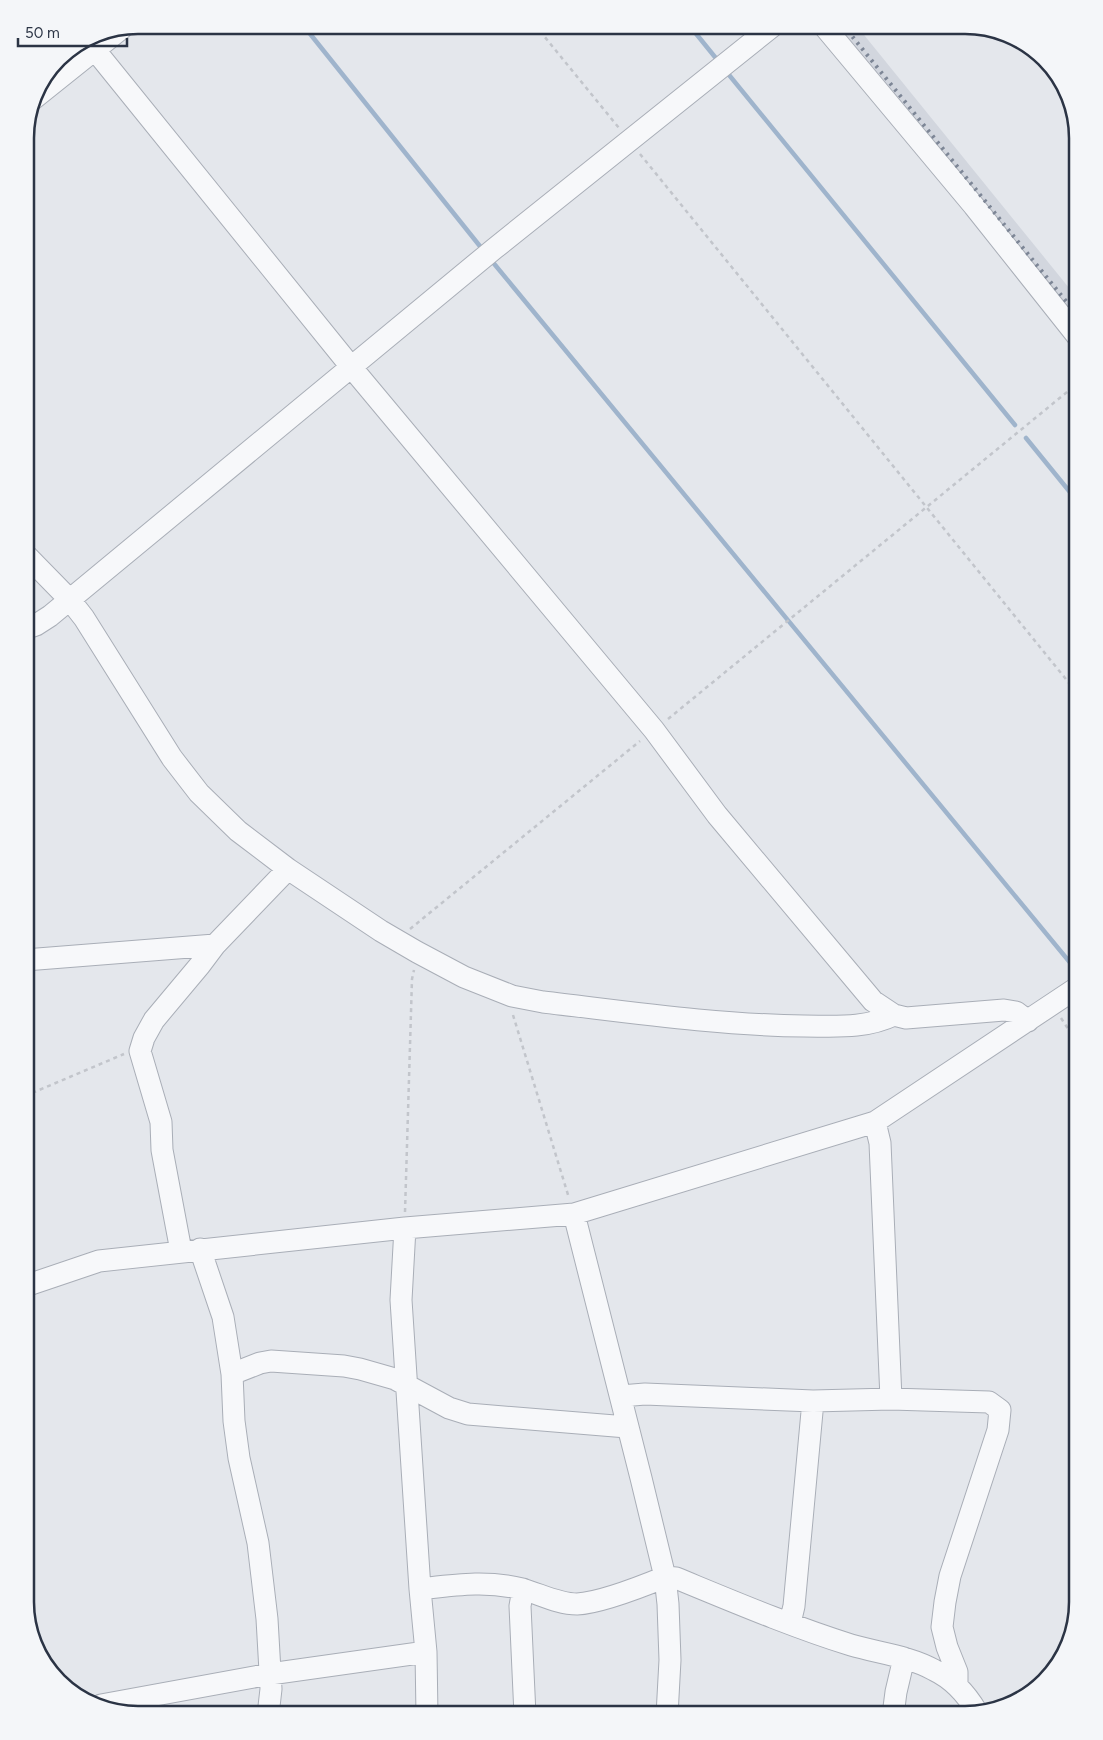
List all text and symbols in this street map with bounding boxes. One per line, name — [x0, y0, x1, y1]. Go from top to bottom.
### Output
scale bar — [18, 15, 126, 47]
text: 50 m — [25, 24, 60, 42]

